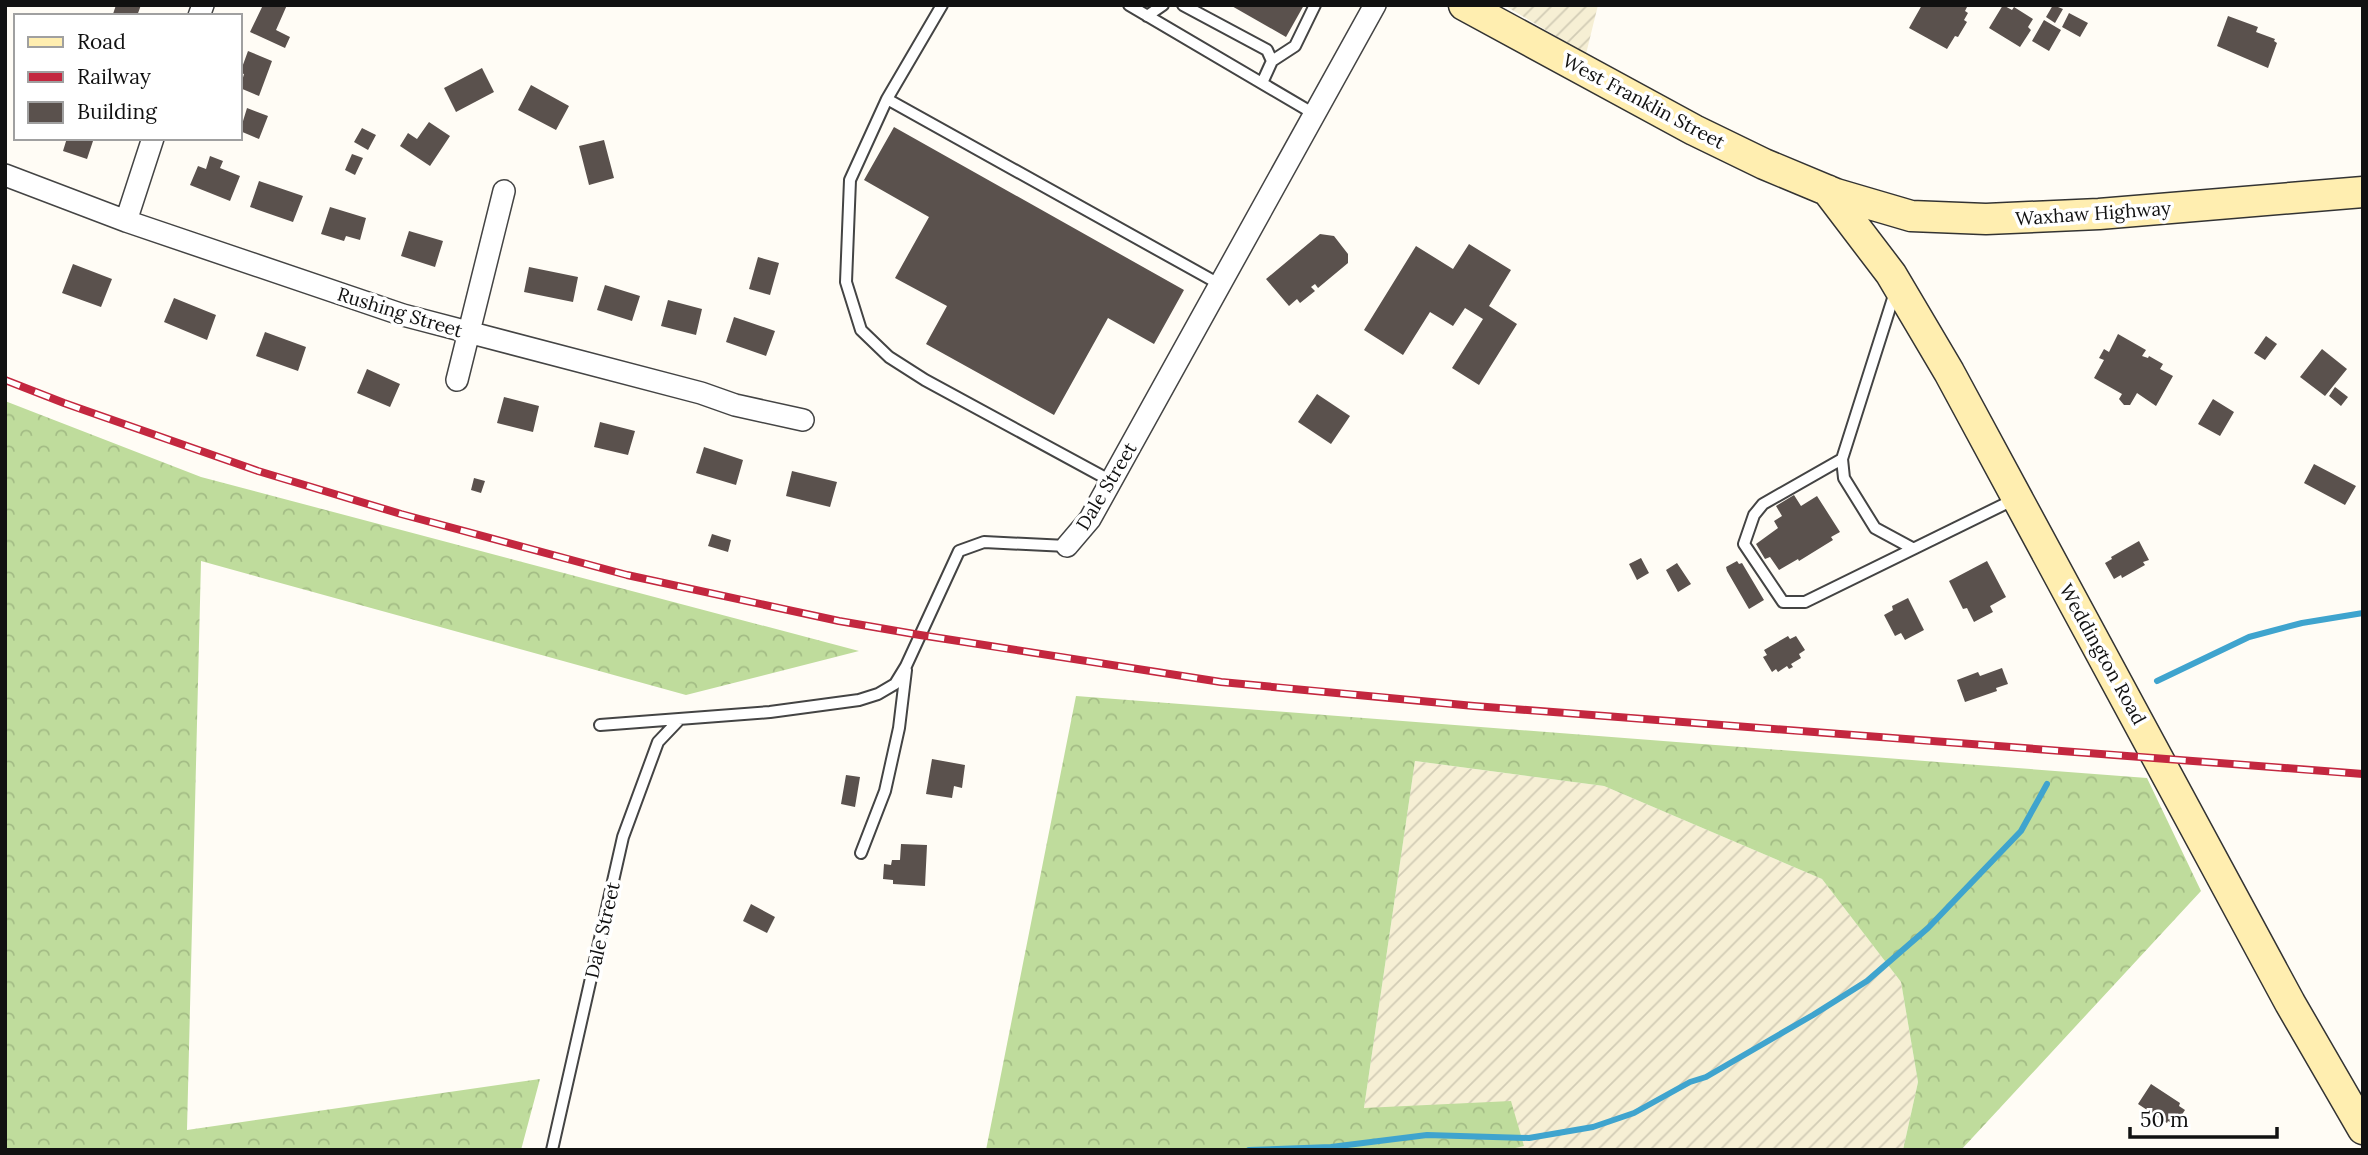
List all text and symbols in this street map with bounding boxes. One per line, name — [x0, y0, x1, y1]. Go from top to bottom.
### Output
legend — [14, 14, 242, 140]
text: Road — [77, 28, 126, 55]
street label: West Franklin Street — [1559, 48, 1730, 154]
text: Railway — [77, 63, 151, 90]
text: Building — [77, 98, 157, 125]
street label: Waxhaw Highway — [2014, 196, 2172, 230]
street label: Rushing Street — [334, 282, 466, 343]
street label: Dale Street — [1070, 437, 1142, 534]
street label: Weddington Road — [2054, 579, 2152, 729]
street label: Dale Street — [579, 879, 625, 981]
scale bar — [2130, 1096, 2277, 1140]
text: 50 m — [2140, 1106, 2189, 1133]

